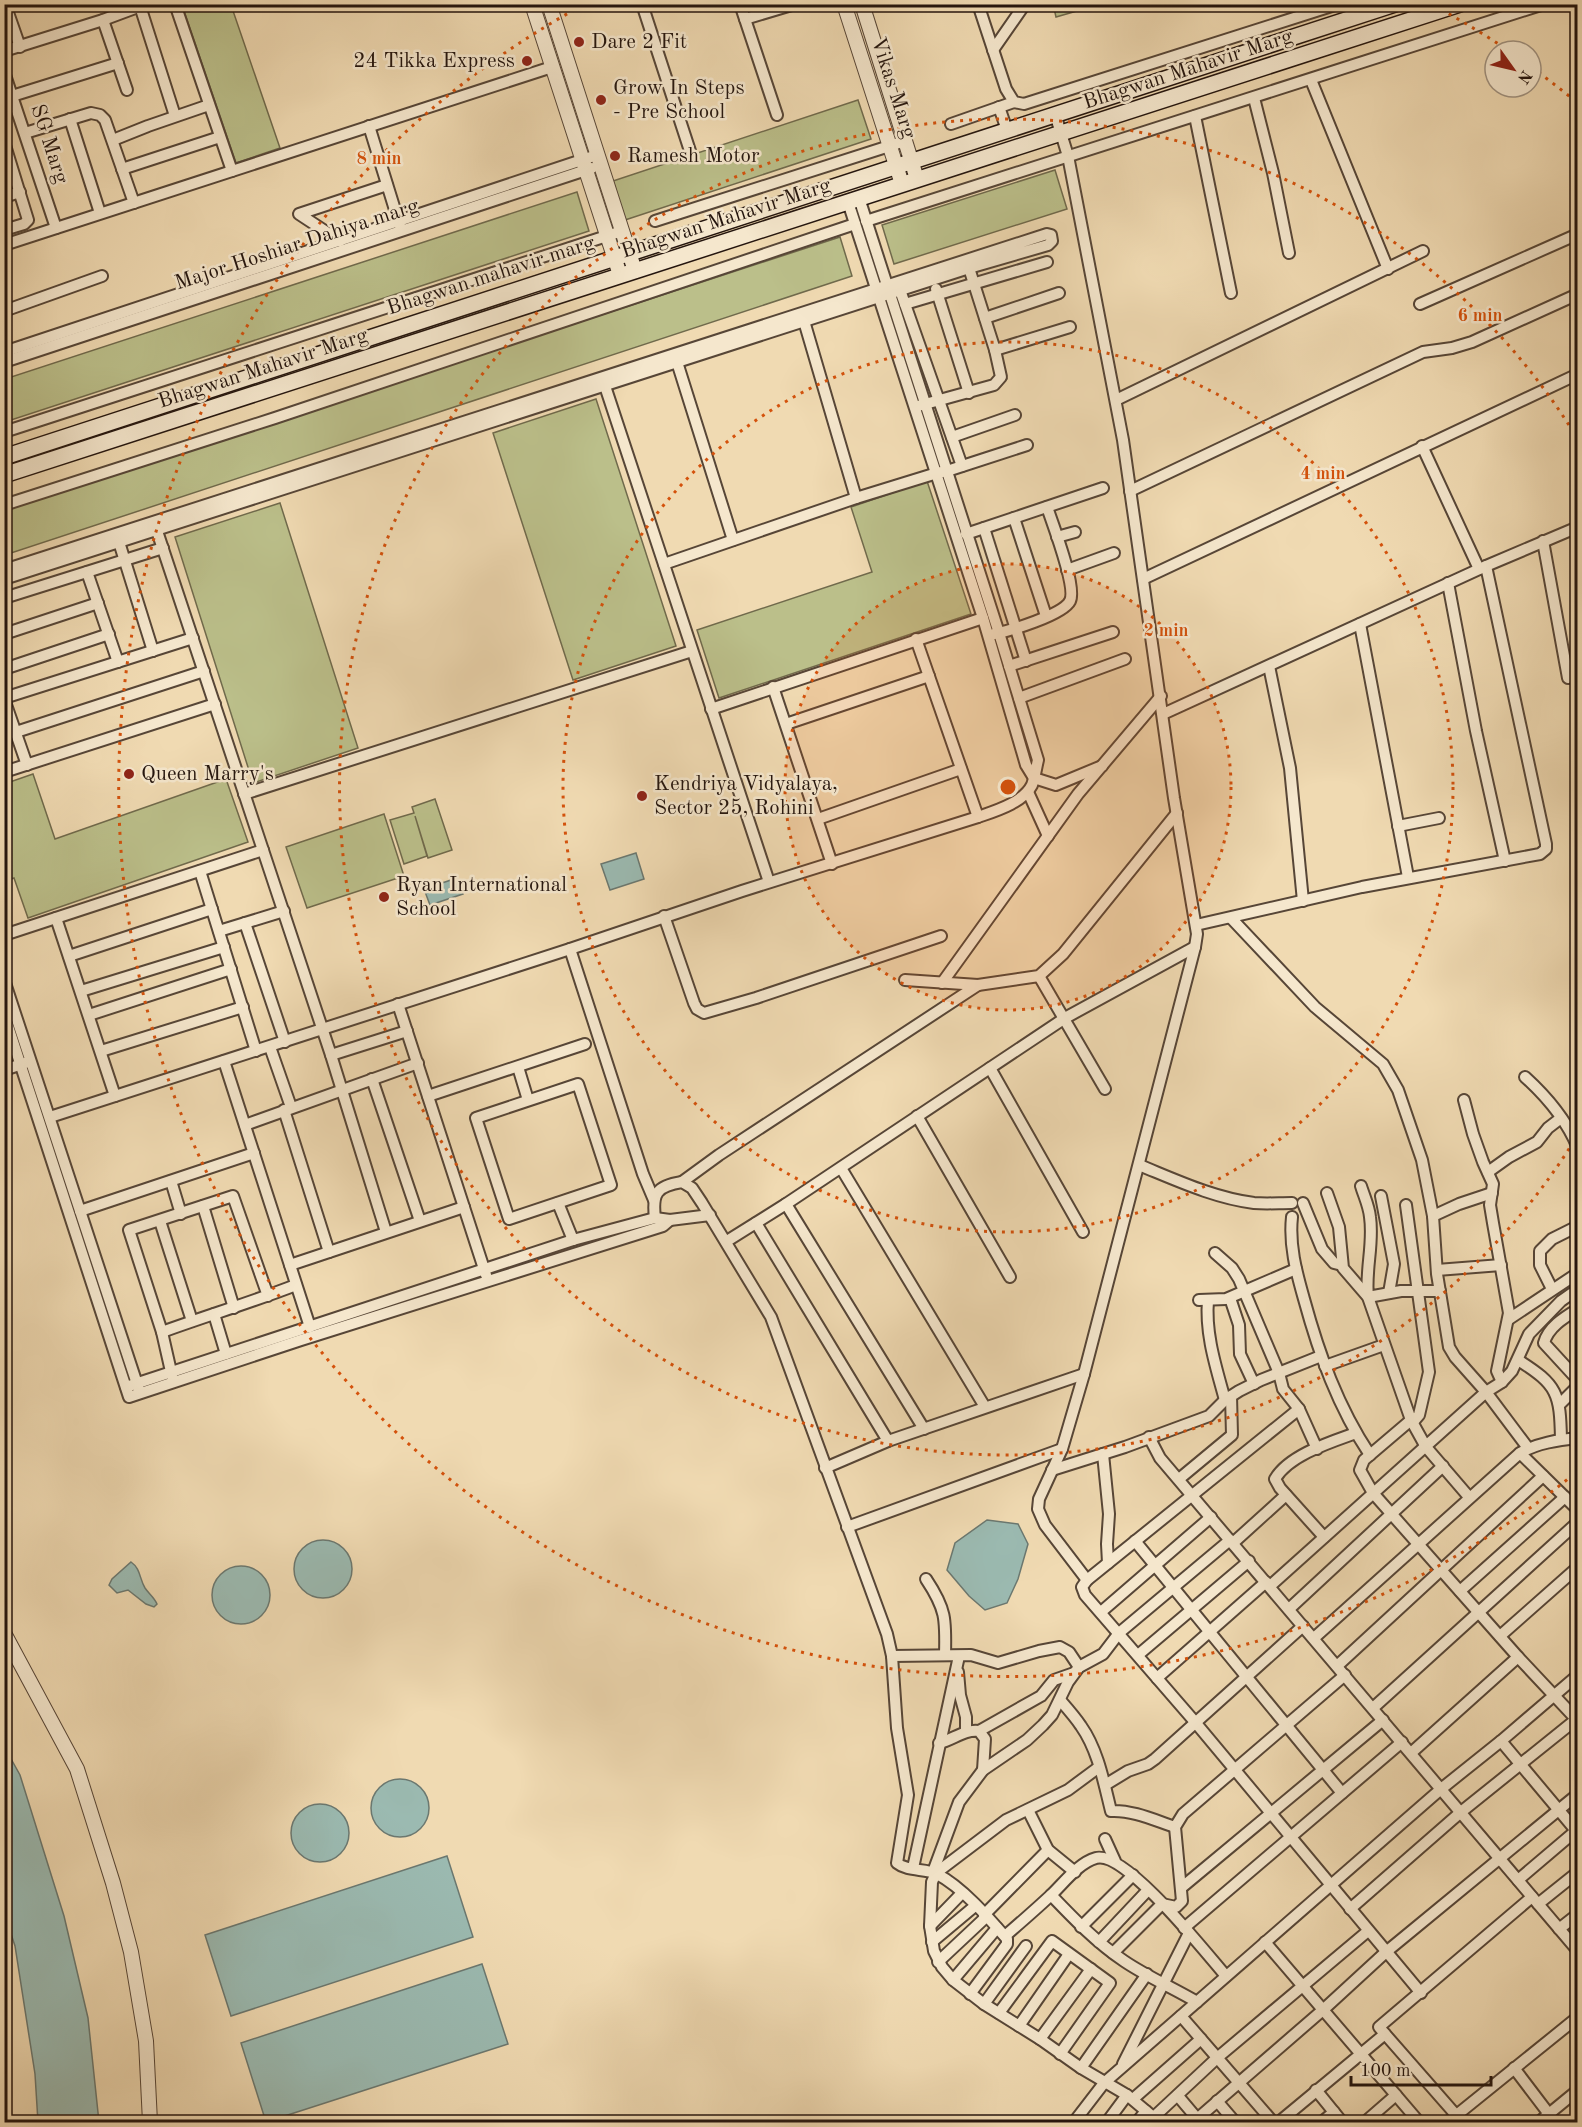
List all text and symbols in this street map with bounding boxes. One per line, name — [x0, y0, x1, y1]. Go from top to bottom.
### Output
street label: Bhagwan Mahavir Marg — [1081, 26, 1296, 114]
place label: Dare 2 Fit — [591, 32, 687, 53]
marker: Dare 2 Fit — [572, 35, 586, 49]
street label: Vikas Marg — [867, 35, 919, 142]
north arrow — [1483, 39, 1543, 99]
place label: 24 Tikka Express — [353, 51, 515, 72]
marker: 24 Tikka Express — [520, 54, 534, 68]
text: N — [1513, 67, 1534, 86]
place label: Grow In Steps - Pre School — [613, 78, 745, 123]
marker: Grow In Steps - Pre School — [594, 93, 608, 107]
street label: SG Marg — [26, 102, 72, 187]
place label: Ramesh Motor — [627, 146, 760, 167]
marker: Ramesh Motor — [608, 149, 622, 163]
text: 8 min — [356, 150, 402, 168]
street label: Bhagwan Mahavir Marg — [619, 175, 834, 263]
street label: Major Hoshiar Dahiya marg — [172, 195, 422, 294]
street label: Bhagwan mahavir marg — [384, 232, 598, 320]
text: 6 min — [1457, 307, 1503, 325]
street label: Bhagwan Mahavir Marg — [156, 325, 371, 413]
text: 4 min — [1300, 465, 1346, 483]
text: 2 min — [1143, 622, 1189, 640]
place label: Queen Marry's — [141, 764, 274, 785]
marker: Queen Marry's — [122, 767, 136, 781]
place label: Kendriya Vidyalaya, Sector 25, Rohini — [654, 774, 838, 819]
centre of rings — [998, 777, 1018, 797]
marker: Kendriya Vidyalaya, Sector 25, Rohini — [635, 789, 649, 803]
place label: Ryan International School — [396, 875, 567, 920]
marker: Ryan International School — [377, 890, 391, 904]
scale bar — [1351, 2049, 1490, 2087]
text: 100 m — [1360, 2062, 1411, 2080]

